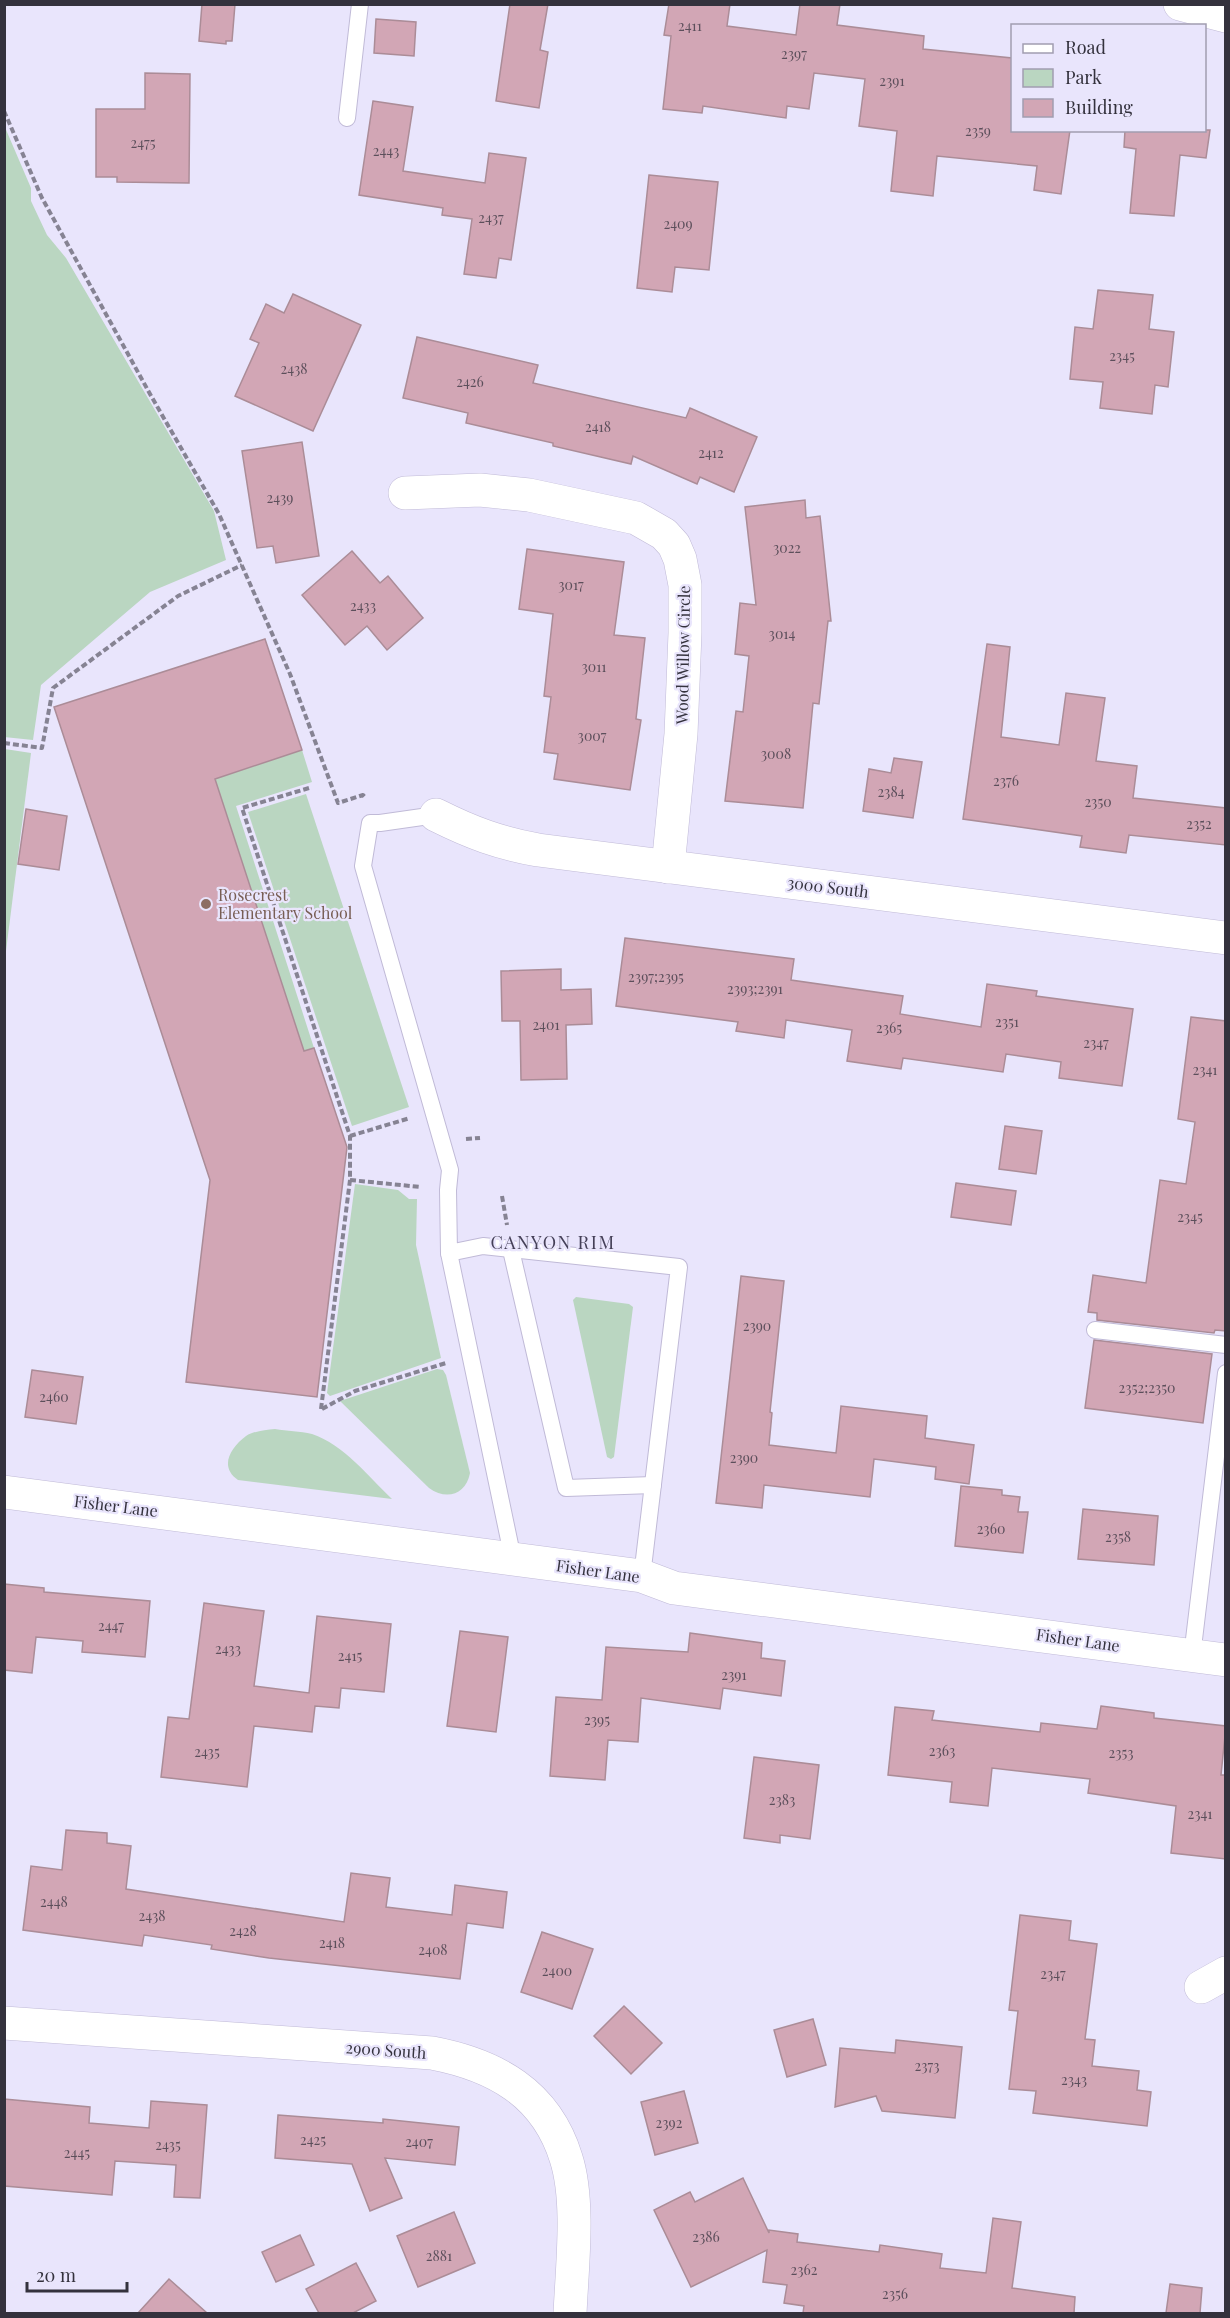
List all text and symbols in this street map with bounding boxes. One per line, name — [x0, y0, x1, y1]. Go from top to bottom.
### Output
house number: 2411 — [678, 16, 702, 35]
legend — [1011, 24, 1206, 132]
text: Road — [1065, 35, 1106, 59]
house number: 2397 — [781, 44, 807, 63]
text: Park — [1065, 65, 1102, 89]
house number: 2391 — [879, 71, 905, 90]
text: Building — [1065, 95, 1133, 119]
house number: 2359 — [965, 121, 991, 140]
house number: 2475 — [131, 133, 156, 152]
house number: 2443 — [373, 141, 399, 160]
house number: 2437 — [478, 208, 504, 227]
house number: 2409 — [663, 214, 693, 233]
house number: 2345 — [1109, 346, 1135, 365]
house number: 2438 — [281, 359, 307, 378]
house number: 2426 — [456, 372, 484, 391]
house number: 2418 — [585, 417, 611, 436]
house number: 2412 — [698, 443, 724, 462]
house number: 2439 — [267, 488, 293, 507]
house number: 3022 — [773, 538, 801, 557]
house number: 3017 — [558, 575, 584, 594]
street label: Wood Willow Circle — [671, 585, 694, 726]
house number: 2433 — [350, 596, 376, 615]
house number: 3014 — [769, 624, 795, 643]
house number: 3011 — [581, 657, 607, 676]
house number: 3007 — [578, 726, 607, 745]
house number: 3008 — [761, 744, 791, 763]
house number: 2376 — [993, 771, 1019, 790]
house number: 2384 — [877, 782, 905, 801]
house number: 2350 — [1084, 792, 1112, 811]
house number: 2352 — [1186, 814, 1212, 833]
street label: 3000 South — [786, 871, 871, 902]
place label: Rosecrest Elementary School — [218, 884, 353, 923]
marker: Rosecrest Elementary School — [199, 897, 213, 911]
house number: 2397;2395 — [628, 967, 684, 986]
house number: 2393;2391 — [727, 979, 783, 998]
house number: 2351 — [995, 1012, 1019, 1031]
house number: 2401 — [532, 1015, 560, 1034]
house number: 2365 — [876, 1018, 902, 1037]
house number: 2347 — [1083, 1033, 1109, 1052]
house number: 2341 — [1192, 1060, 1218, 1079]
house number: 2345 — [1177, 1207, 1203, 1226]
district label: CANYON RIM — [490, 1230, 616, 1254]
house number: 2390 — [743, 1316, 771, 1335]
house number: 2352;2350 — [1119, 1378, 1175, 1397]
house number: 2460 — [39, 1387, 69, 1406]
house number: 2390 — [730, 1448, 758, 1467]
street label: Fisher Lane — [73, 1490, 159, 1521]
house number: 2360 — [977, 1519, 1005, 1538]
house number: 2358 — [1105, 1527, 1131, 1546]
street label: Fisher Lane — [555, 1554, 641, 1587]
house number: 2447 — [98, 1616, 124, 1635]
street label: Fisher Lane — [1035, 1623, 1121, 1656]
house number: 2433 — [215, 1639, 241, 1658]
house number: 2415 — [338, 1646, 362, 1665]
house number: 2391 — [721, 1665, 747, 1684]
house number: 2395 — [584, 1710, 610, 1729]
house number: 2363 — [929, 1741, 955, 1760]
house number: 2435 — [194, 1742, 220, 1761]
house number: 2353 — [1108, 1743, 1134, 1762]
house number: 2383 — [769, 1790, 795, 1809]
house number: 2341 — [1187, 1804, 1213, 1823]
house number: 2448 — [40, 1892, 68, 1911]
house number: 2438 — [139, 1906, 165, 1925]
house number: 2428 — [229, 1921, 257, 1940]
house number: 2418 — [319, 1933, 345, 1952]
house number: 2408 — [418, 1940, 448, 1959]
house number: 2400 — [542, 1961, 572, 1980]
house number: 2347 — [1040, 1964, 1066, 1983]
street label: 2900 South — [345, 2036, 428, 2063]
house number: 2373 — [914, 2056, 940, 2075]
house number: 2343 — [1061, 2070, 1087, 2089]
house number: 2392 — [656, 2113, 683, 2132]
house number: 2425 — [300, 2130, 326, 2149]
house number: 2407 — [405, 2132, 433, 2151]
house number: 2435 — [155, 2135, 181, 2154]
house number: 2445 — [64, 2143, 90, 2162]
house number: 2386 — [692, 2227, 720, 2246]
house number: 2881 — [426, 2246, 452, 2265]
scale bar — [27, 2255, 128, 2293]
house number: 2362 — [791, 2260, 818, 2279]
text: 20 m — [36, 2263, 76, 2287]
house number: 2356 — [882, 2284, 908, 2303]

